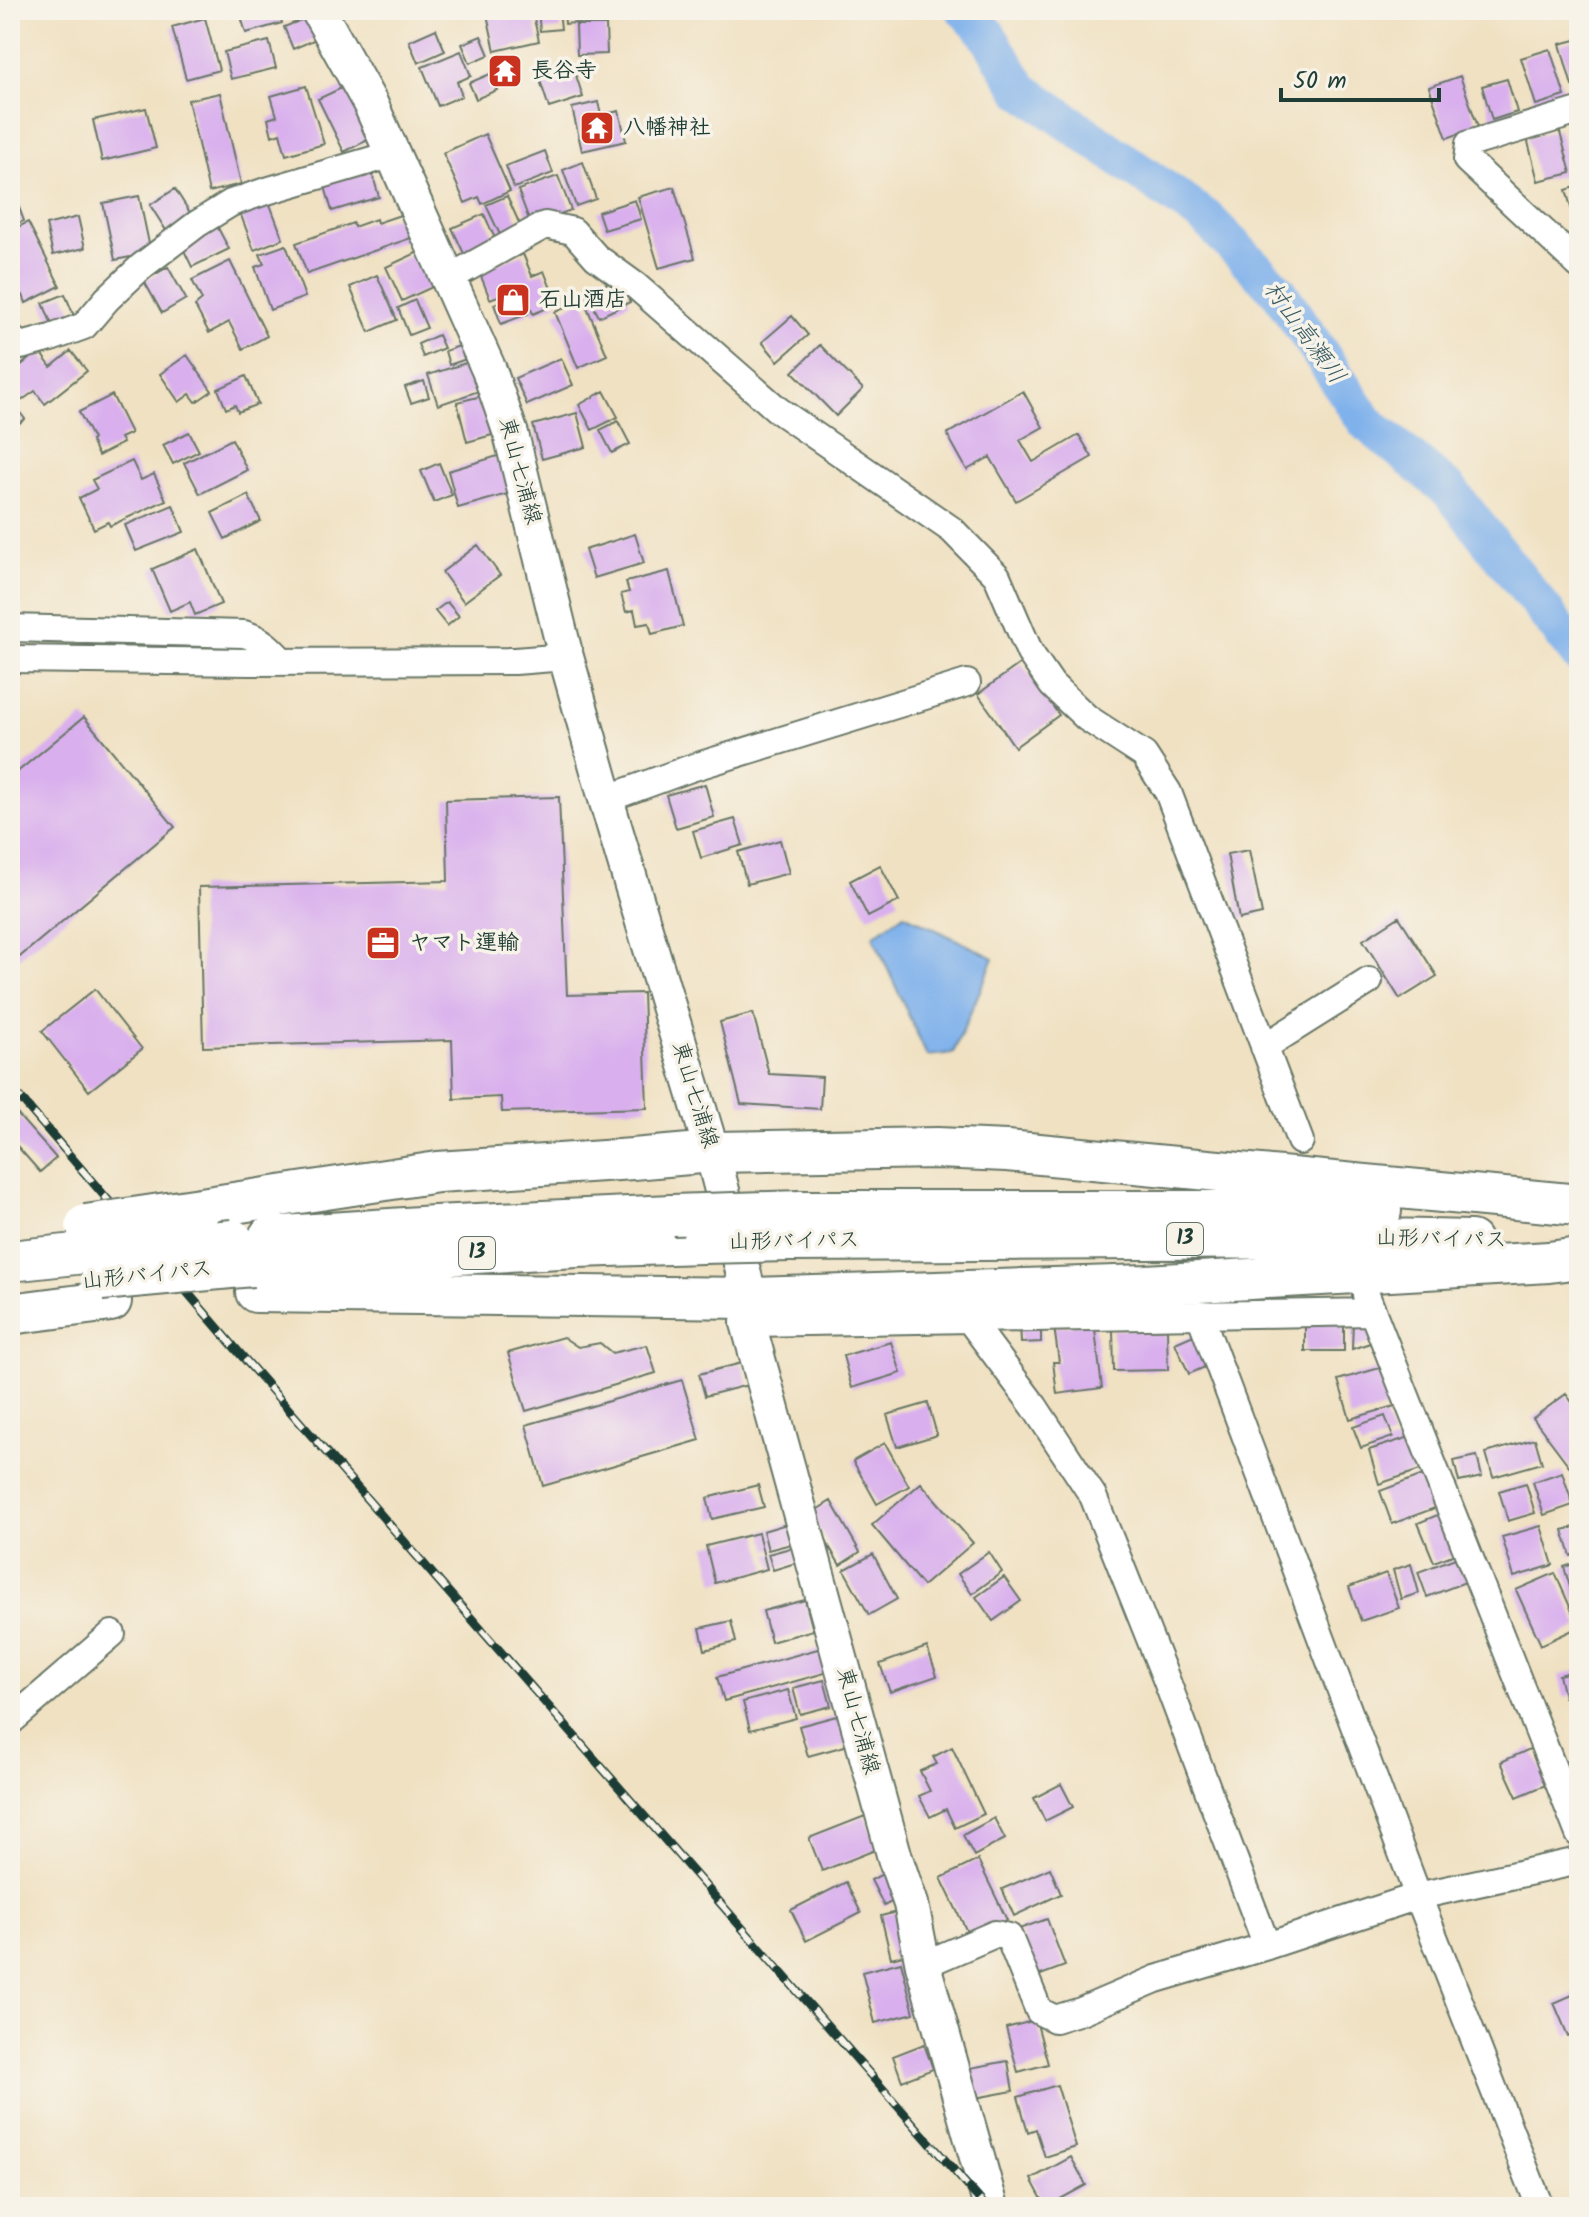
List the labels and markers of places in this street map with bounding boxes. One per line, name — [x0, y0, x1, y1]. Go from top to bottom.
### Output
temple icon: 長谷寺 — [486, 52, 524, 90]
place label: 長谷寺 — [531, 54, 597, 89]
temple icon: 八幡神社 — [578, 109, 616, 147]
place label: 八幡神社 — [623, 111, 711, 146]
shop icon: 石山酒店 — [494, 281, 532, 319]
place label: 石山酒店 — [539, 283, 627, 318]
office icon: ヤマト運輸 — [364, 924, 402, 962]
place label: ヤマト運輸 — [409, 926, 519, 961]

